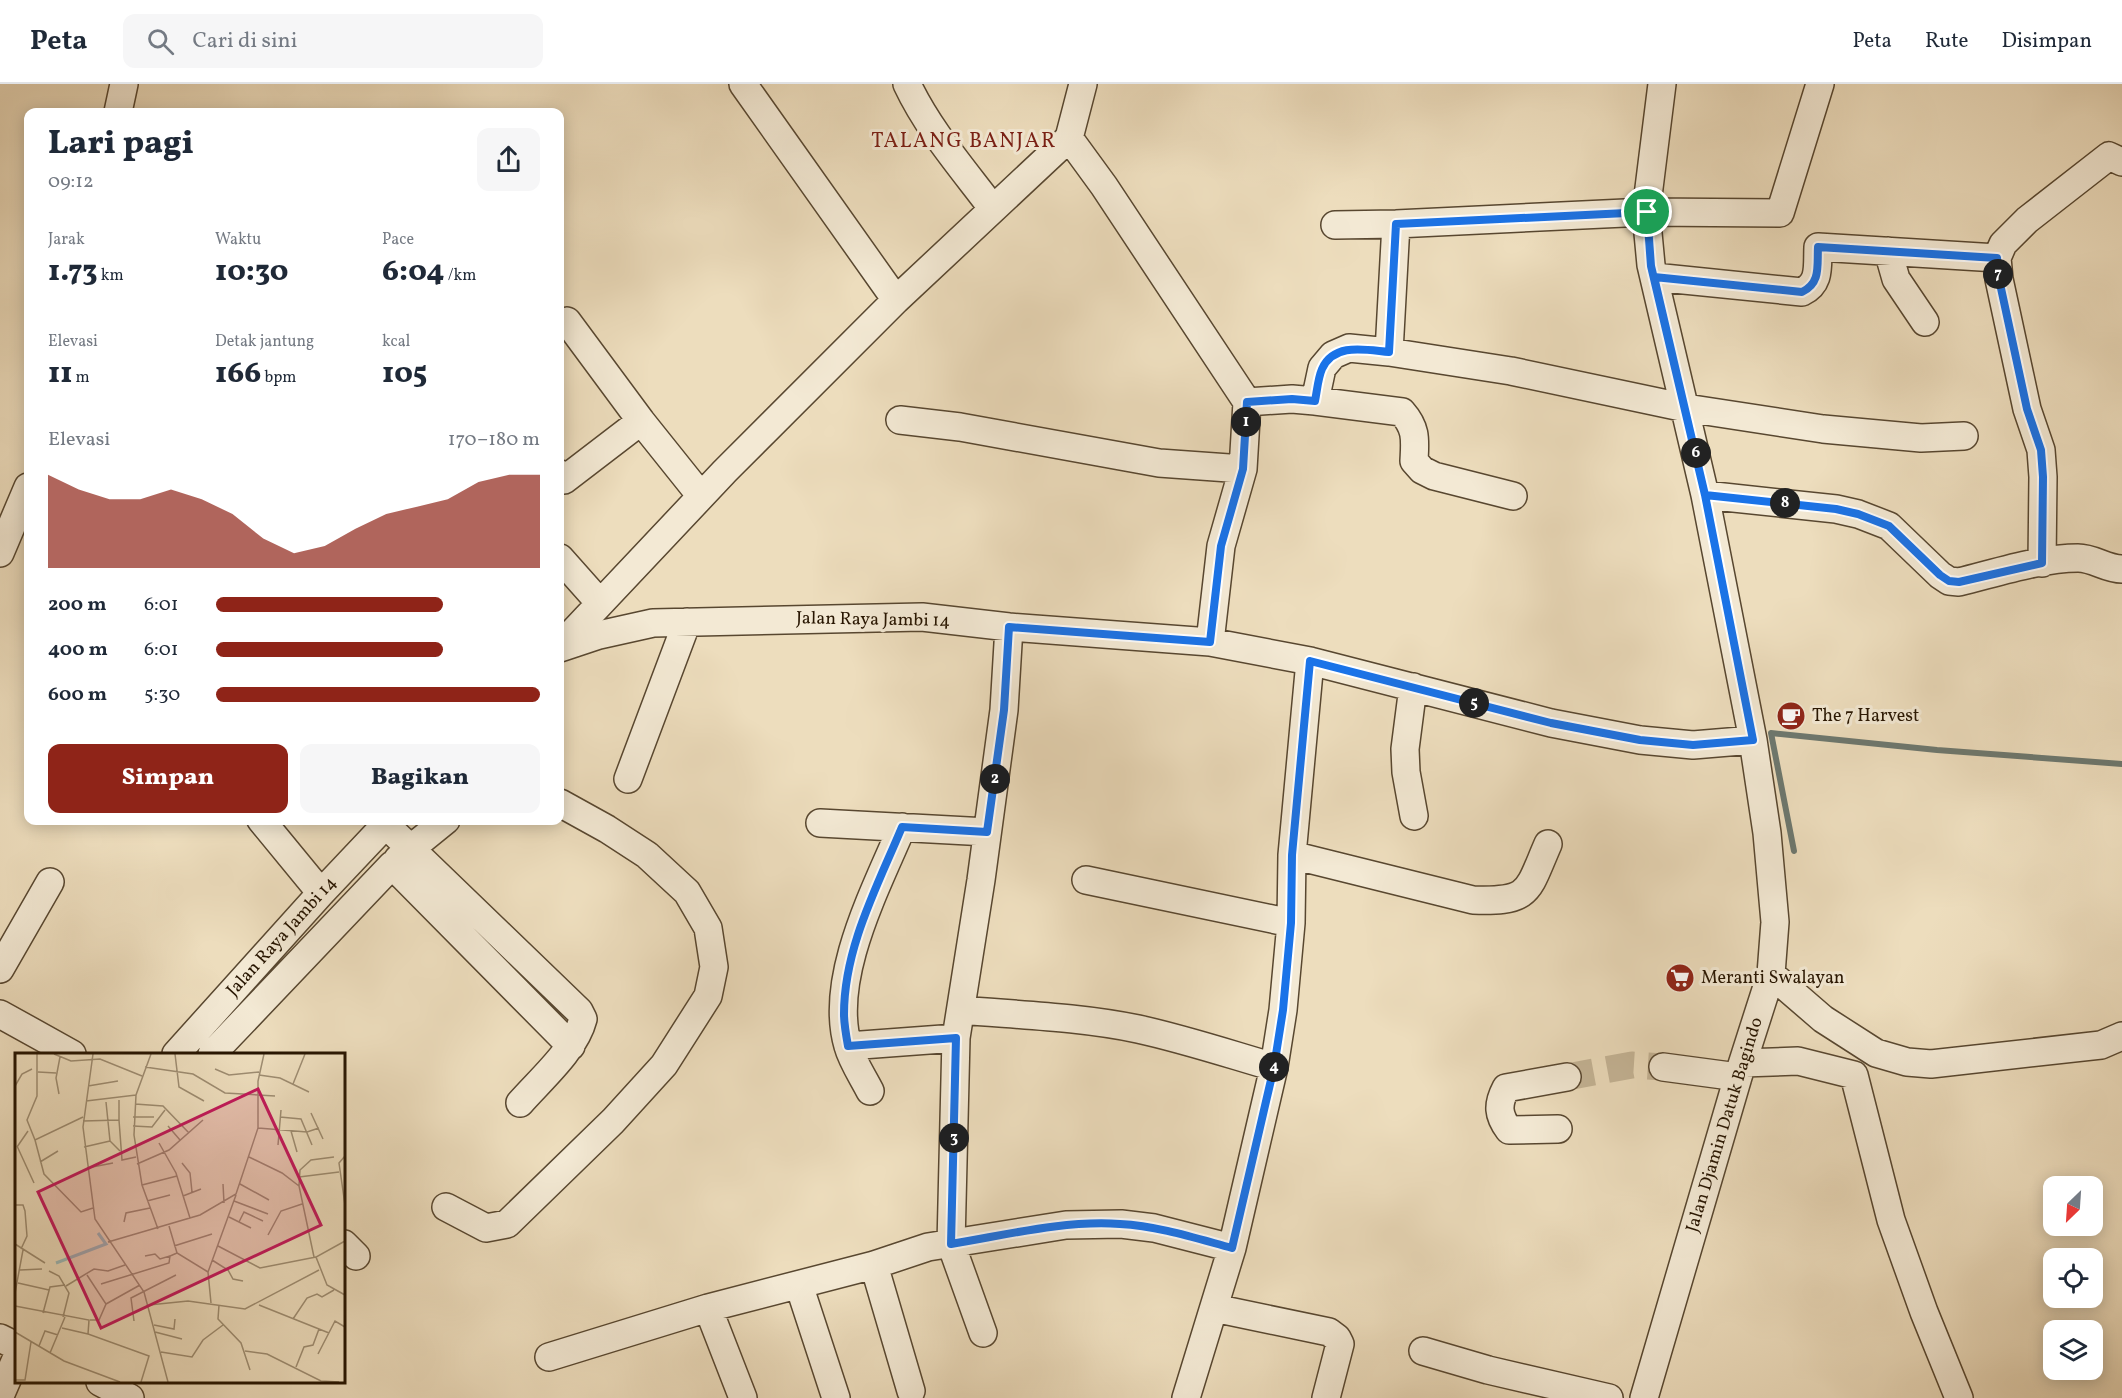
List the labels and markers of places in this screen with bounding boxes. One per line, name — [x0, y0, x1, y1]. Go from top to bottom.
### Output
pin — [1621, 186, 1672, 237]
pin: 7 — [1983, 259, 2013, 289]
pin: 1 — [1231, 407, 1261, 437]
pin: 6 — [1681, 438, 1711, 468]
pin: 8 — [1770, 488, 1800, 518]
pin: 5 — [1459, 688, 1489, 718]
cafe icon: The 7 Harvest — [1775, 700, 1807, 732]
place label: The 7 Harvest — [1812, 704, 1919, 729]
pin: 2 — [980, 764, 1010, 794]
supermarket icon: Meranti Swalayan — [1664, 962, 1696, 994]
place label: Meranti Swalayan — [1701, 966, 1845, 991]
pin: 4 — [1259, 1052, 1289, 1082]
pin: 3 — [939, 1123, 969, 1153]

